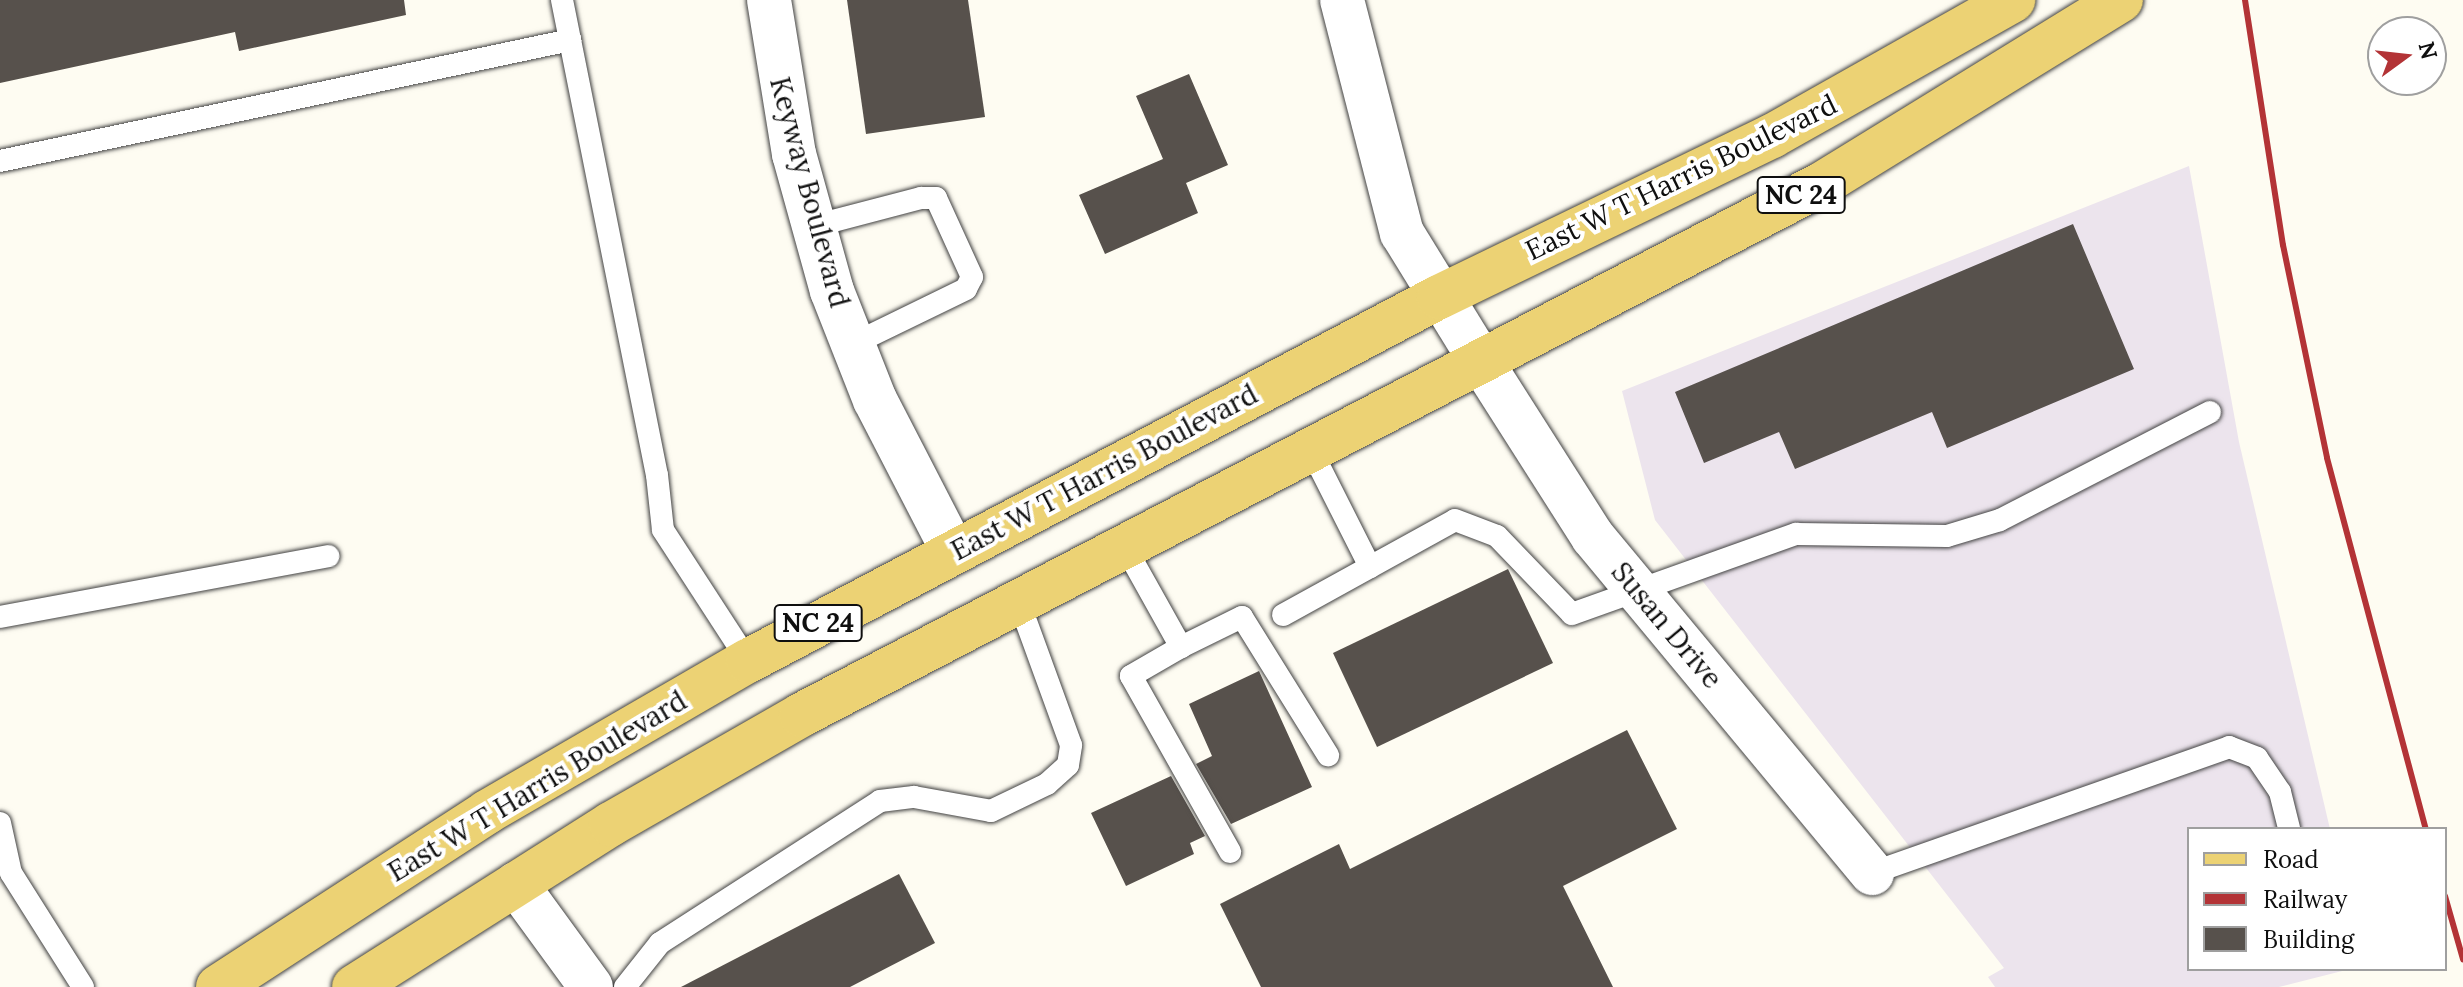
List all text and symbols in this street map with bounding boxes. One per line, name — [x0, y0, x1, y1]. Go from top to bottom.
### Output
north arrow — [2367, 16, 2447, 96]
text: N — [2413, 38, 2444, 62]
street label: Keyway Boulevard — [763, 73, 857, 311]
street label: East W T Harris Boulevard — [1520, 87, 1842, 267]
road number: NC 24 — [1755, 173, 1847, 217]
street label: East W T Harris Boulevard — [945, 377, 1263, 567]
street label: Susan Drive — [1605, 555, 1729, 695]
road number: NC 24 — [772, 601, 864, 645]
street label: East W T Harris Boulevard — [382, 683, 692, 889]
legend — [2187, 827, 2447, 971]
text: Road — [2263, 844, 2319, 875]
text: Railway — [2263, 884, 2347, 915]
text: Building — [2263, 924, 2354, 955]

